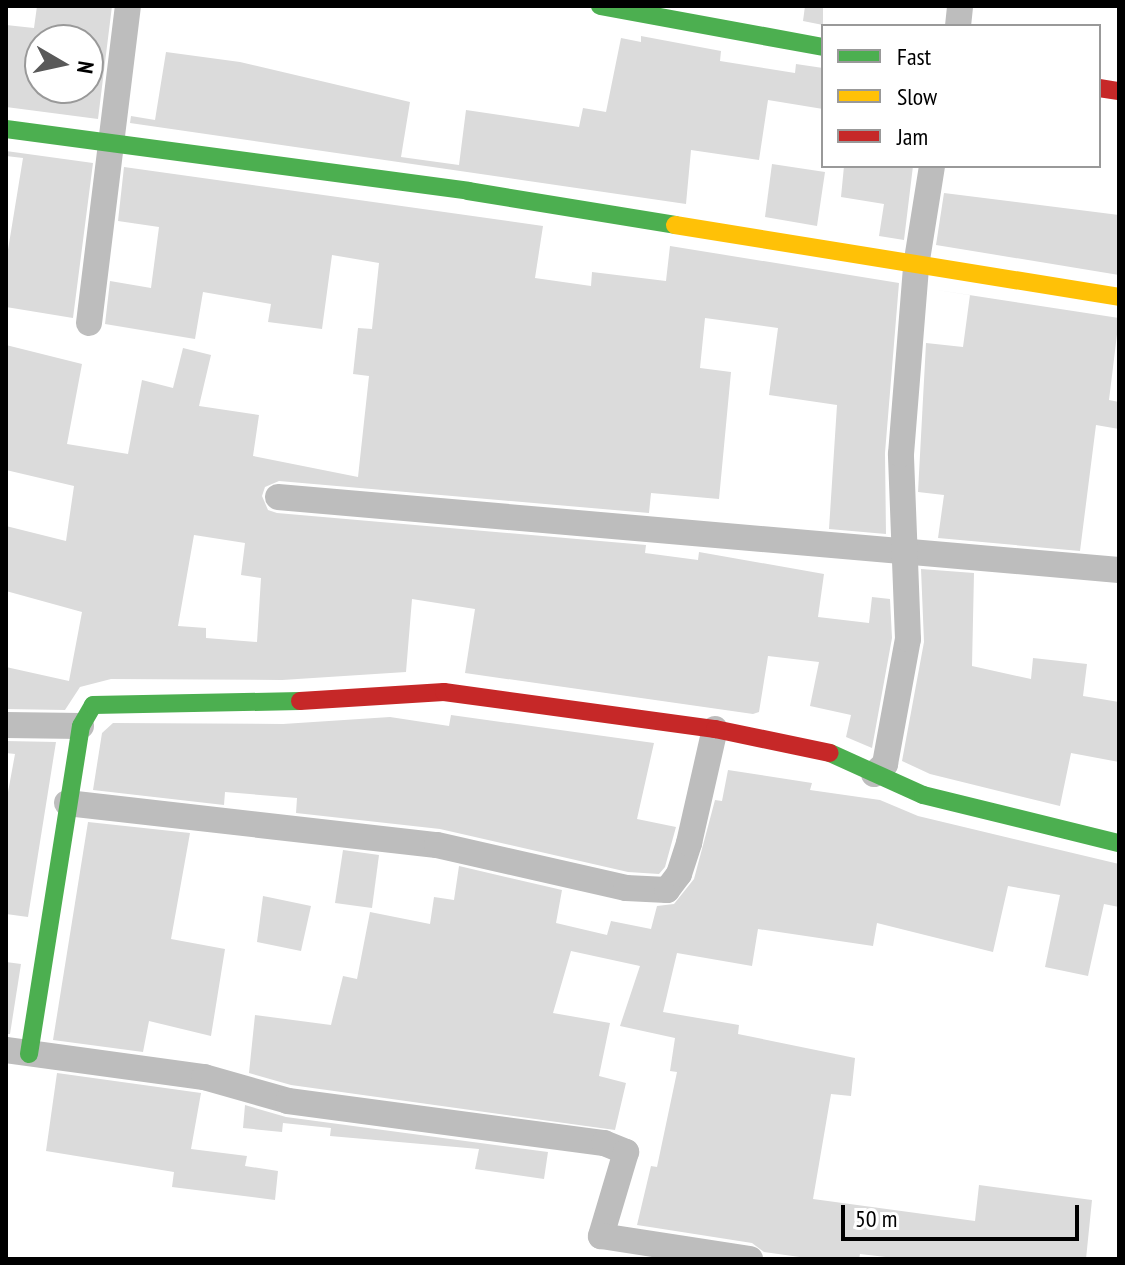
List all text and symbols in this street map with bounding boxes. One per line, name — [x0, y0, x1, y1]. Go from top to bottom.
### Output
north arrow — [24, 24, 104, 104]
legend — [821, 24, 1101, 168]
text: Fast — [897, 41, 931, 72]
text: N — [71, 59, 100, 75]
text: Slow — [897, 81, 937, 112]
text: Jam — [897, 121, 928, 152]
scale bar — [845, 1189, 1083, 1239]
text: 50 m — [855, 1203, 897, 1234]

